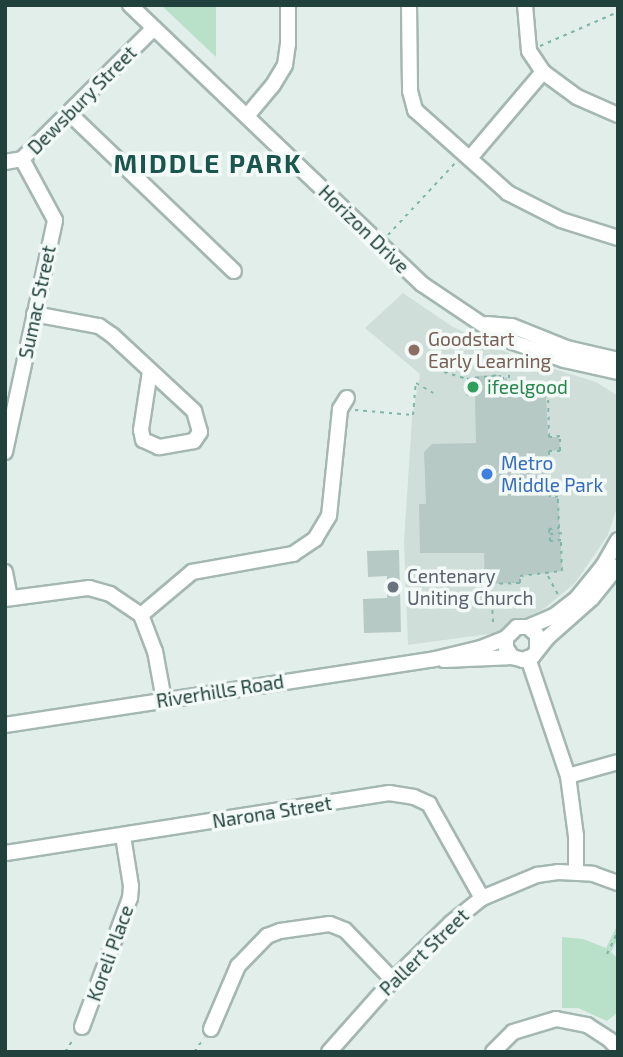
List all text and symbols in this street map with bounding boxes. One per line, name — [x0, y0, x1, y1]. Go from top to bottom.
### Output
street label: Dewsbury Street — [23, 41, 141, 159]
district label: MIDDLE PARK — [115, 147, 301, 179]
street label: Horizon Drive — [314, 180, 414, 278]
street label: Sumac Street — [14, 243, 60, 361]
place label: Goodstart Early Learning — [428, 328, 552, 372]
marker: Goodstart Early Learning — [406, 342, 422, 358]
place label: ifeelgood — [487, 376, 568, 398]
marker: ifeelgood — [465, 379, 481, 395]
place label: Metro Middle Park — [501, 452, 603, 496]
marker: Metro Middle Park — [479, 466, 495, 482]
place label: Centenary Uniting Church — [407, 565, 534, 609]
marker: Centenary Uniting Church — [385, 579, 401, 595]
street label: Riverhills Road — [155, 670, 285, 712]
street label: Narona Street — [211, 791, 333, 833]
street label: Koreli Place — [82, 902, 138, 1004]
street label: Pallert Street — [375, 904, 473, 1000]

